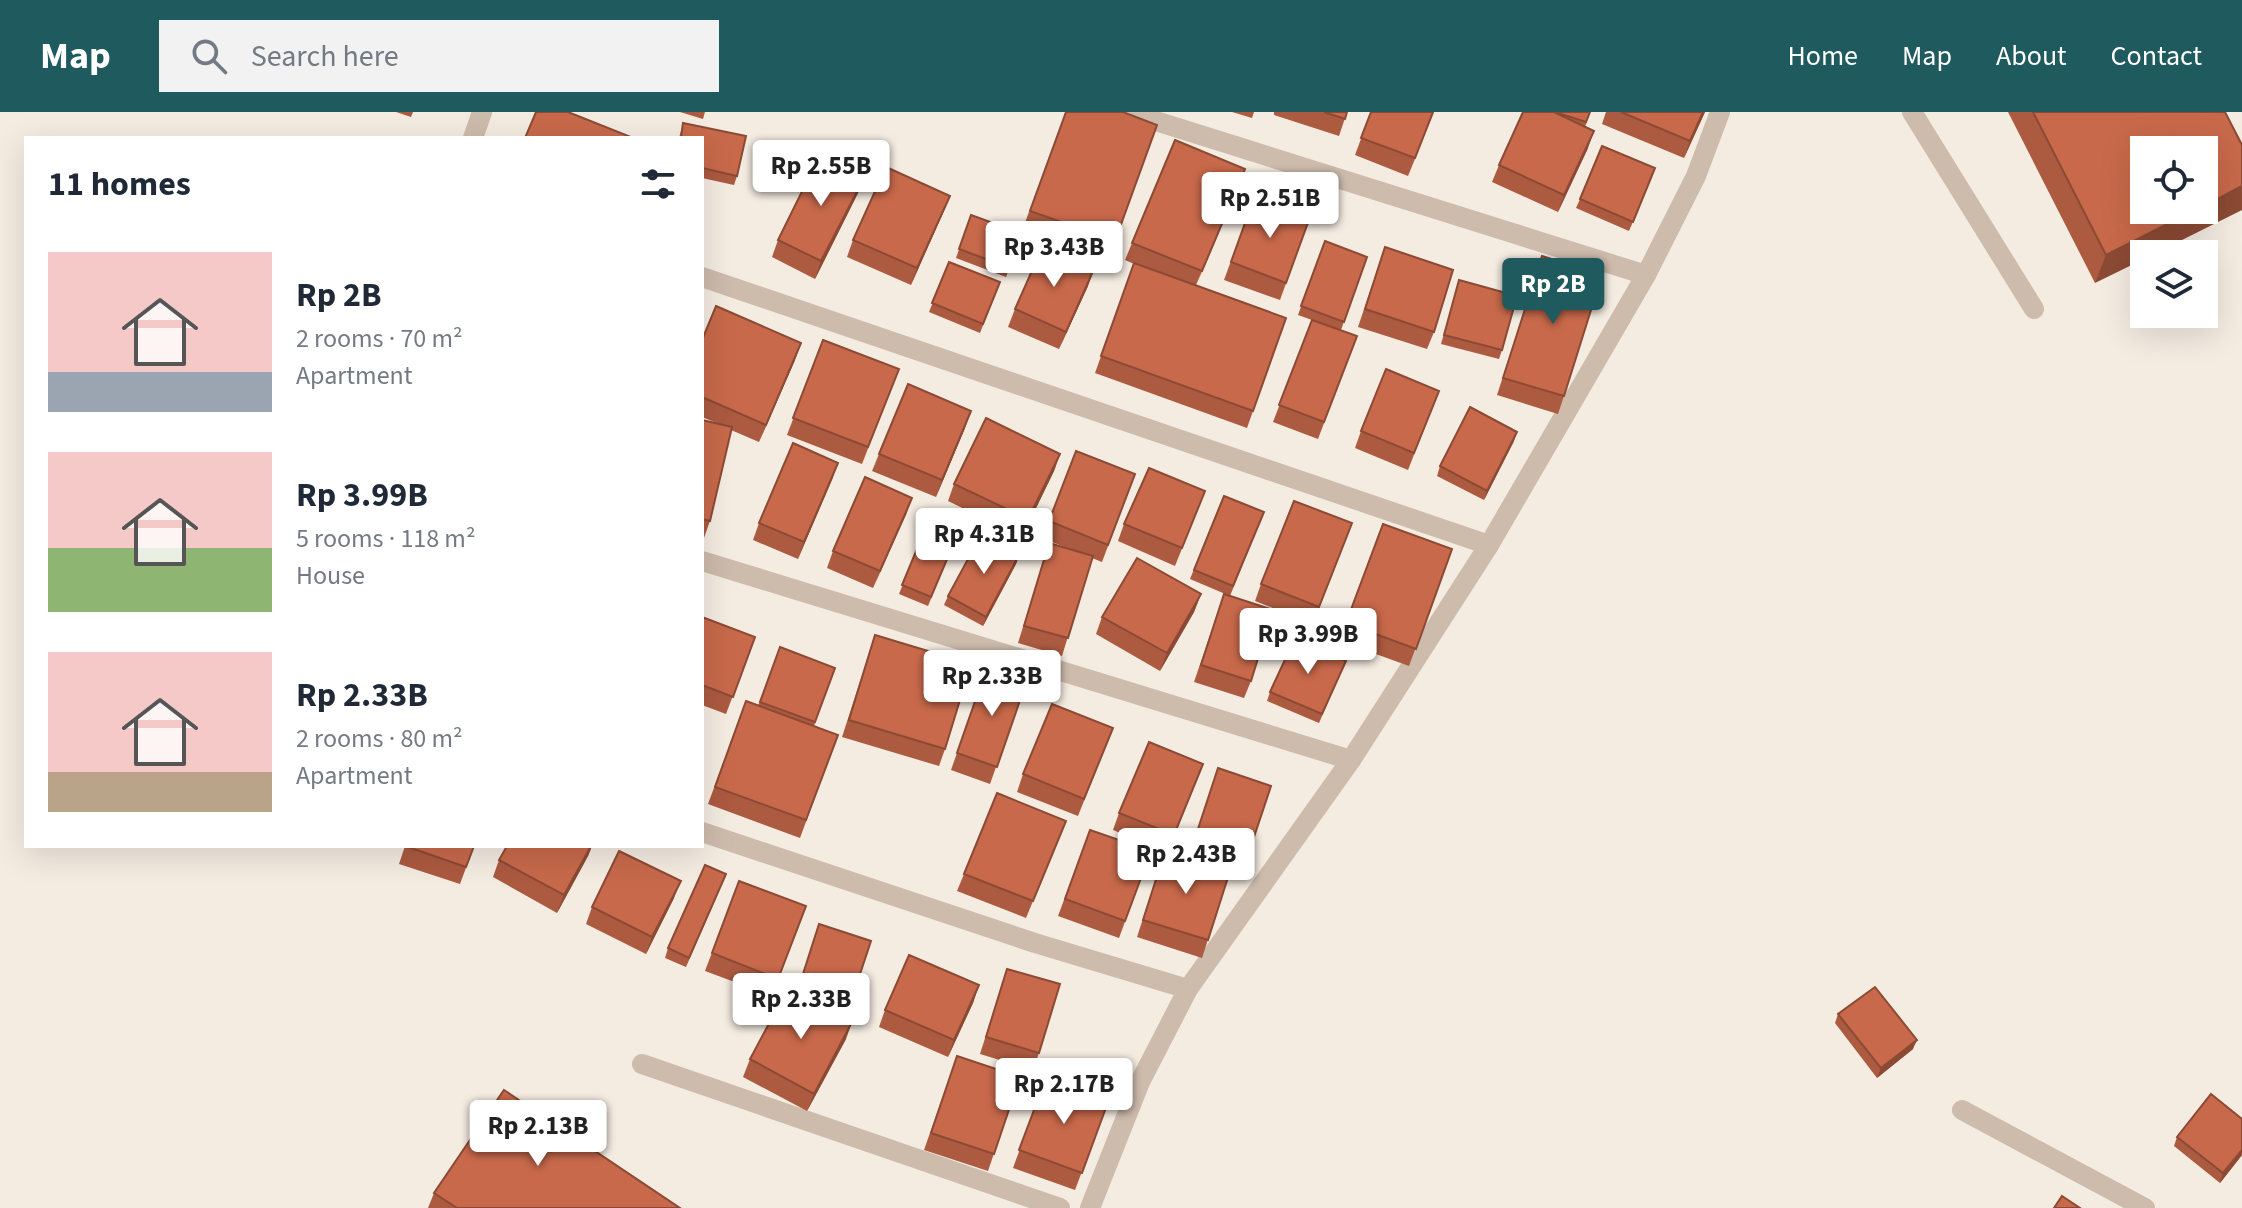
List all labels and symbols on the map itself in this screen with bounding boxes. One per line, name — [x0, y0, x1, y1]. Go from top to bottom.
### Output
pin: Rp 2.55B — [738, 140, 904, 208]
pin: Rp 2.51B — [1187, 172, 1353, 240]
pin: Rp 3.43B — [971, 221, 1137, 289]
pin: Rp 2B — [1497, 258, 1609, 326]
pin: Rp 4.31B — [901, 508, 1067, 576]
pin: Rp 3.99B — [1225, 608, 1391, 676]
pin: Rp 2.33B — [909, 650, 1075, 718]
pin: Rp 2.43B — [1103, 828, 1269, 896]
pin: Rp 2.33B — [718, 973, 884, 1041]
pin: Rp 2.17B — [981, 1058, 1147, 1126]
pin: Rp 2.13B — [455, 1100, 621, 1168]

